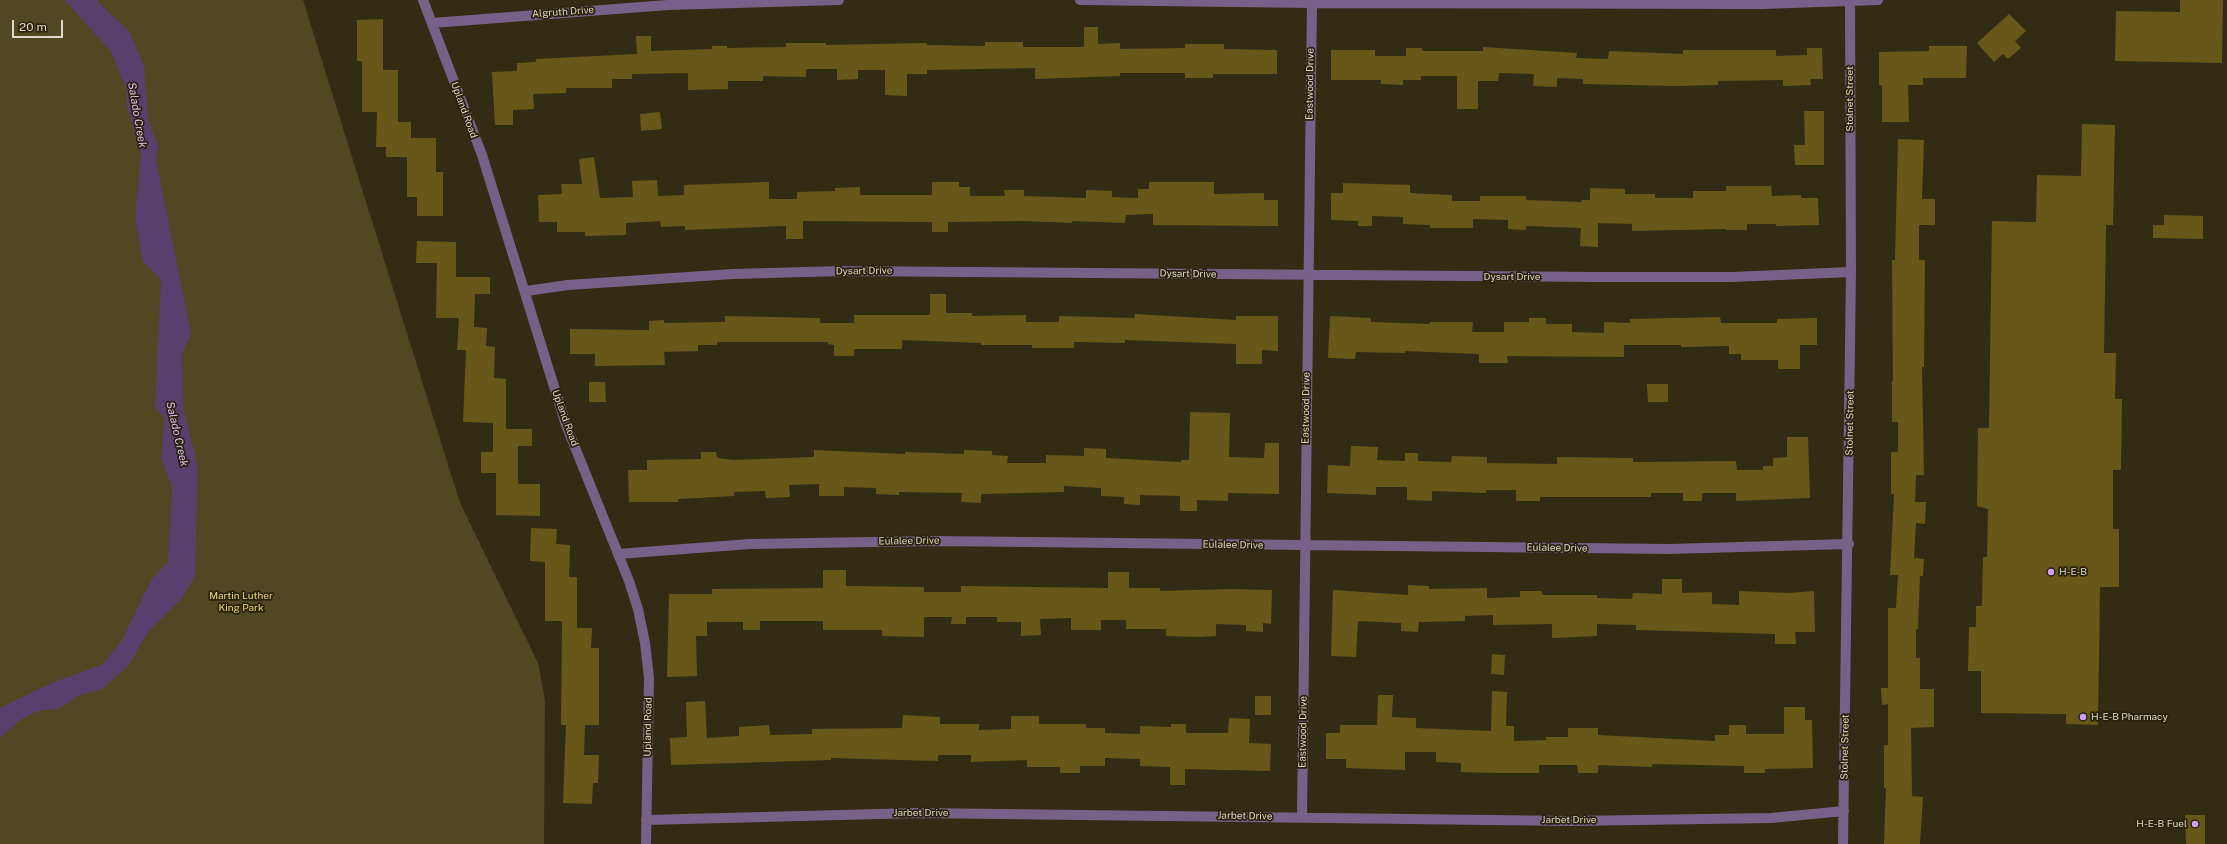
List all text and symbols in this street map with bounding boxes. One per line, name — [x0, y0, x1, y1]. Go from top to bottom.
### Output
street label: Algruth Drive — [532, 4, 594, 20]
scale bar — [14, 12, 65, 38]
text: 20 m — [19, 20, 47, 34]
street label: Eastwood Drive — [1303, 48, 1317, 120]
street label: Stolnet Street — [1844, 66, 1856, 132]
street label: Upland Road — [448, 80, 480, 140]
water label: Salado Creek — [125, 81, 149, 149]
street label: Dysart Drive — [835, 265, 893, 277]
street label: Dysart Drive — [1159, 268, 1217, 280]
street label: Dysart Drive — [1484, 271, 1540, 283]
street label: Eastwood Drive — [1299, 372, 1313, 444]
street label: Upland Road — [549, 388, 581, 448]
street label: Stolnet Street — [1843, 390, 1857, 456]
water label: Salado Creek — [163, 400, 191, 468]
street label: Eulalee Drive — [878, 534, 940, 548]
street label: Eulalee Drive — [1202, 538, 1264, 552]
street label: Eulalee Drive — [1526, 541, 1588, 555]
place label: H-E-B — [2059, 566, 2087, 578]
marker: H-E-B — [2046, 567, 2056, 577]
park label: Martin Luther King Park — [209, 590, 273, 614]
street label: Eastwood Drive — [1296, 696, 1310, 768]
street label: Upland Road — [641, 697, 655, 757]
place label: H-E-B Pharmacy — [2091, 711, 2168, 723]
marker: H-E-B Pharmacy — [2078, 712, 2088, 722]
street label: Stolnet Street — [1838, 714, 1852, 780]
street label: Jarbet Drive — [894, 807, 948, 819]
street label: Jarbet Drive — [1217, 810, 1273, 822]
street label: Jarbet Drive — [1542, 814, 1596, 826]
place label: H-E-B Fuel — [2136, 818, 2187, 830]
marker: H-E-B Fuel — [2190, 819, 2200, 829]

